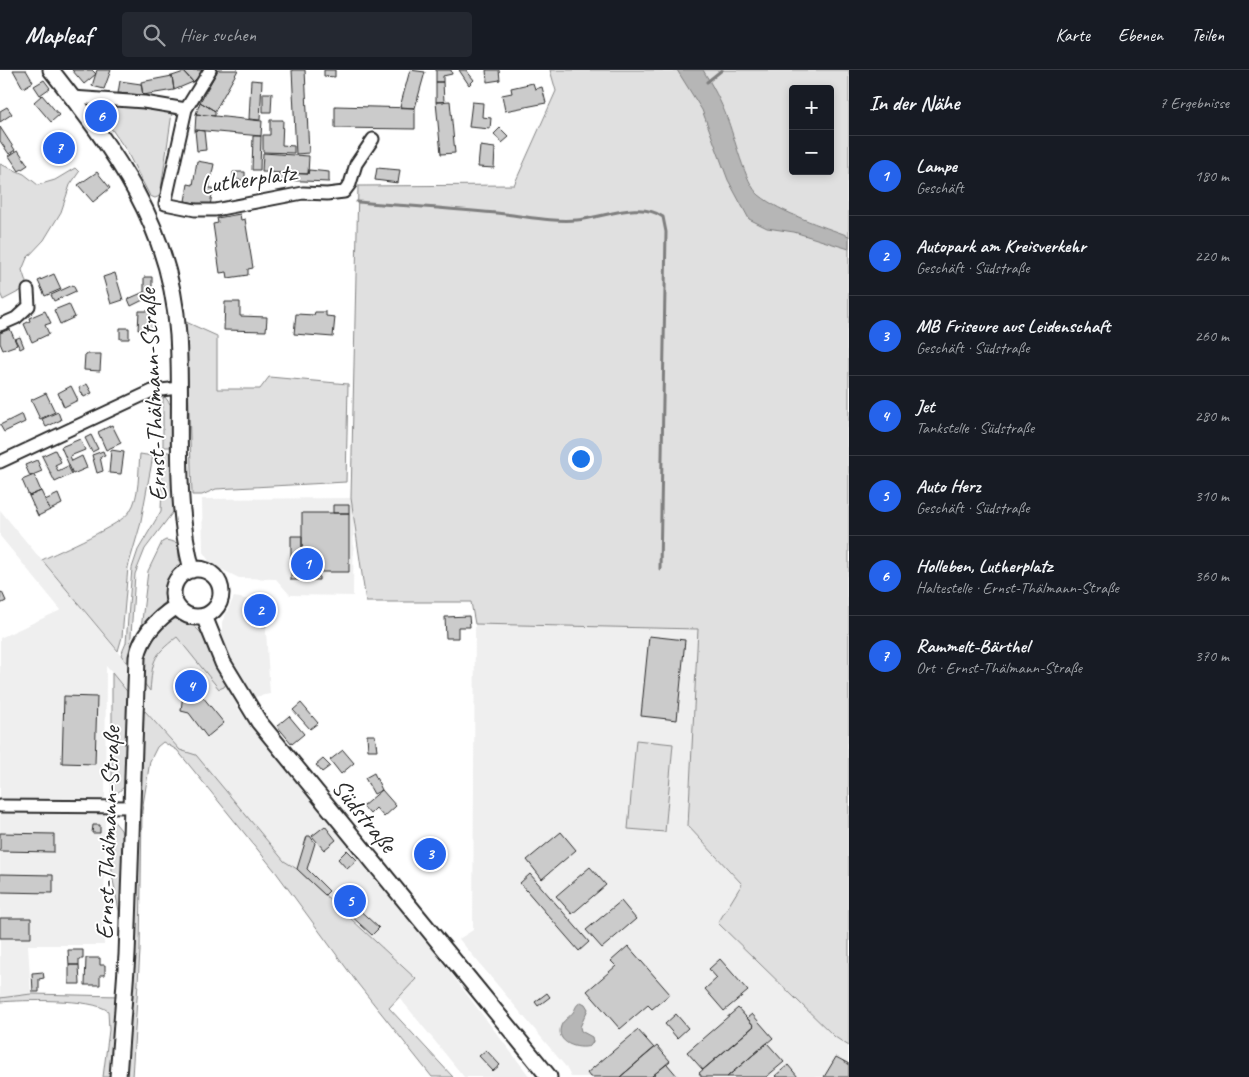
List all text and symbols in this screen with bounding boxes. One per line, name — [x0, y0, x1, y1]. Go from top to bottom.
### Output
search box — [122, 12, 472, 57]
text: Mapleaf — [25, 20, 92, 50]
icon: search — [140, 21, 168, 49]
text: Hier suchen — [180, 23, 256, 47]
text: Karte — [1055, 24, 1090, 46]
text: Ebenen — [1118, 24, 1163, 46]
text: Teilen — [1191, 24, 1224, 46]
map controls — [789, 85, 834, 175]
button: + — [789, 85, 834, 130]
text: In der Nähe — [869, 90, 959, 116]
text: 7 Ergebnisse — [1160, 93, 1229, 113]
pin: 6 — [85, 97, 117, 135]
pin: 7 — [43, 129, 75, 167]
button: − — [789, 130, 834, 175]
text: Lampe — [916, 154, 957, 178]
street label: Lutherplatz — [199, 156, 301, 201]
text: 1 — [881, 166, 889, 186]
text: 180 m — [1195, 166, 1229, 186]
text: Geschäft — [916, 178, 964, 198]
text: Autopark am Kreisverkehr — [916, 234, 1086, 258]
text: 2 — [881, 246, 889, 266]
text: 220 m — [1195, 246, 1229, 266]
text: Geschäft · Südstraße — [916, 258, 1029, 278]
street label: Ernst-Thälmann-Straße — [131, 286, 175, 502]
text: MB Friseure aus Leidenschaft — [916, 314, 1110, 338]
text: 3 — [881, 326, 889, 346]
text: 260 m — [1195, 326, 1229, 346]
text: Geschäft · Südstraße — [916, 338, 1029, 358]
text: Jet — [916, 394, 934, 418]
text: 4 — [881, 406, 889, 426]
text: 280 m — [1195, 406, 1229, 426]
text: Tankstelle · Südstraße — [916, 418, 1034, 438]
your location — [568, 446, 594, 472]
text: Auto Herz — [916, 474, 980, 498]
text: 5 — [882, 486, 888, 506]
text: 310 m — [1195, 486, 1229, 506]
text: Geschäft · Südstraße — [916, 498, 1029, 518]
pin: 1 — [291, 545, 323, 583]
text: Holleben, Lutherplatz — [916, 554, 1052, 578]
text: 6 — [881, 566, 889, 586]
text: 360 m — [1195, 566, 1229, 586]
text: Haltestelle · Ernst-Thälmann-Straße — [916, 578, 1119, 598]
pin: 2 — [244, 591, 276, 629]
text: Rammelt-Bärthel — [916, 634, 1029, 658]
text: 7 — [881, 646, 889, 666]
text: 370 m — [1195, 646, 1229, 666]
text: Ort · Ernst-Thälmann-Straße — [916, 658, 1082, 678]
pin: 4 — [175, 667, 207, 705]
street label: Ernst-Thälmann-Straße — [88, 724, 128, 940]
street label: Südstraße — [325, 772, 405, 861]
pin: 3 — [414, 835, 446, 873]
pin: 5 — [334, 882, 366, 920]

